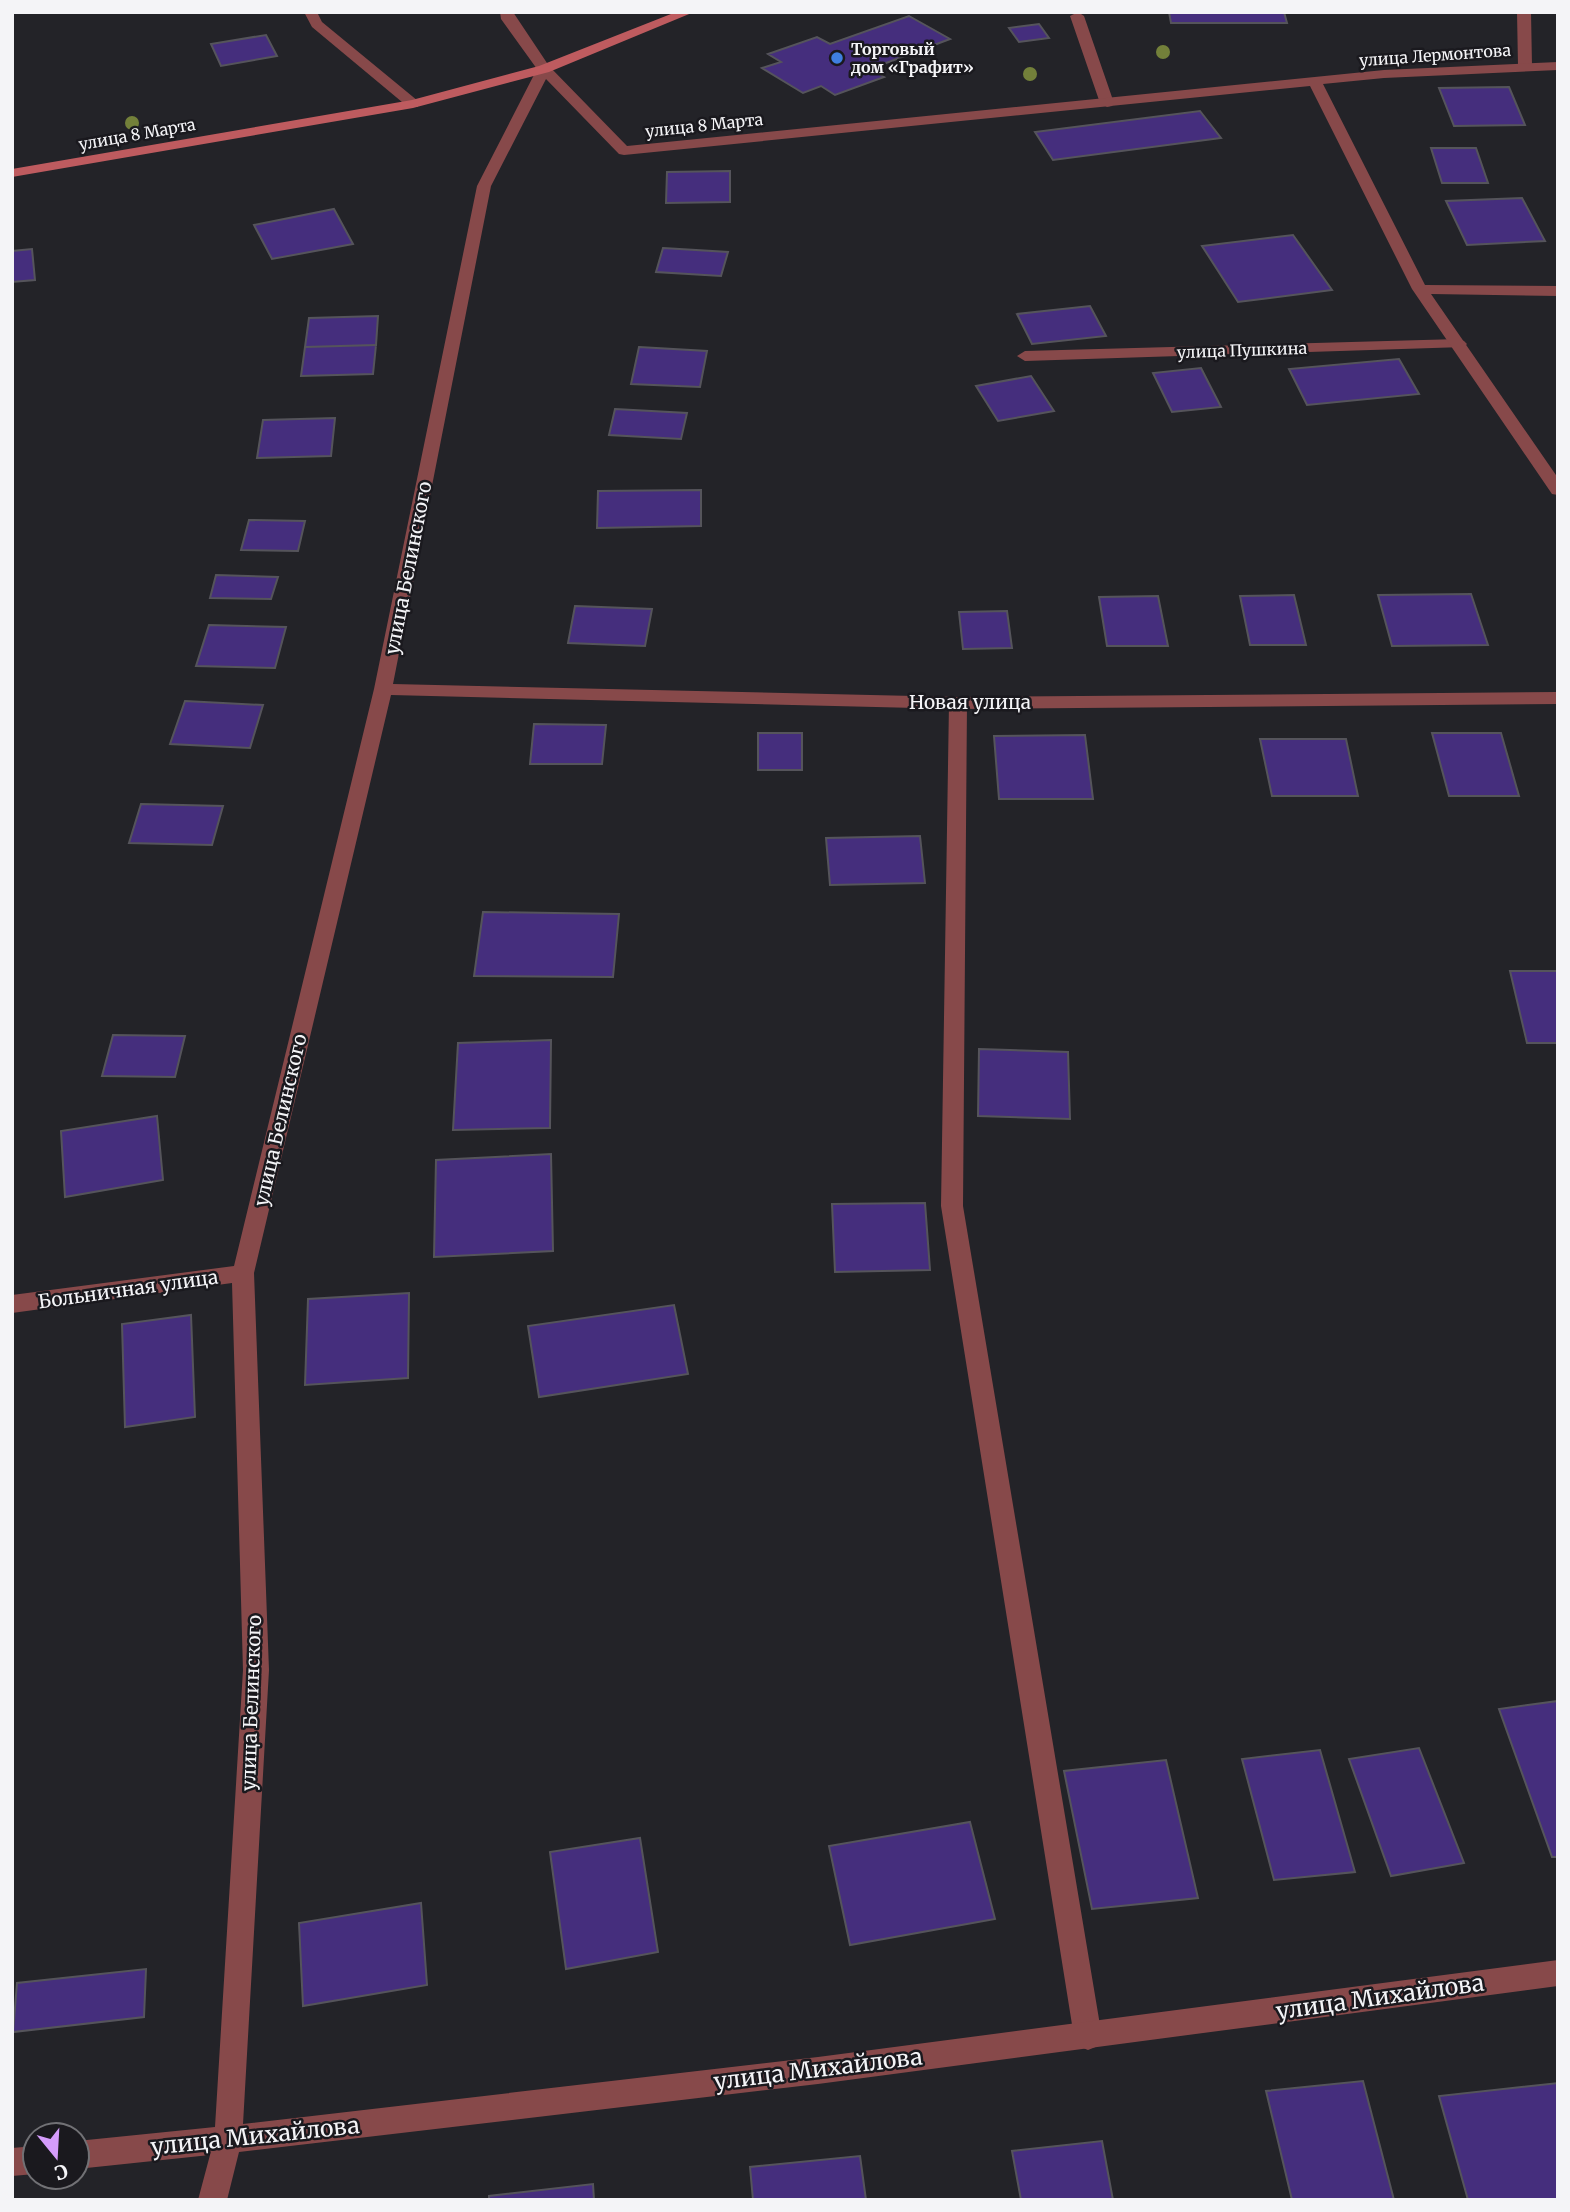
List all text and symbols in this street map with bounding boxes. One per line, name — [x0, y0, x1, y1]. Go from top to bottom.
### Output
place label: Торговый дом «Графит» — [850, 39, 974, 77]
street label: улица Лермонтова — [1358, 40, 1512, 70]
marker: Торговый дом «Графит» — [829, 50, 845, 66]
street label: улица 8 Марта — [644, 109, 764, 141]
street label: улица 8 Марта — [77, 114, 197, 154]
street label: улица Пушкина — [1177, 338, 1308, 362]
street label: улица Белинского — [379, 479, 437, 657]
street label: Новая улица — [909, 690, 1031, 714]
street label: улица Белинского — [248, 1031, 312, 1209]
street label: Больничная улица — [36, 1264, 220, 1314]
street label: улица Белинского — [236, 1615, 266, 1791]
street label: улица Михайлова — [1274, 1968, 1486, 2025]
street label: улица Михайлова — [712, 2041, 924, 2096]
street label: улица Михайлова — [149, 2110, 361, 2161]
north arrow — [21, 2121, 91, 2191]
text: С — [52, 2159, 71, 2186]

